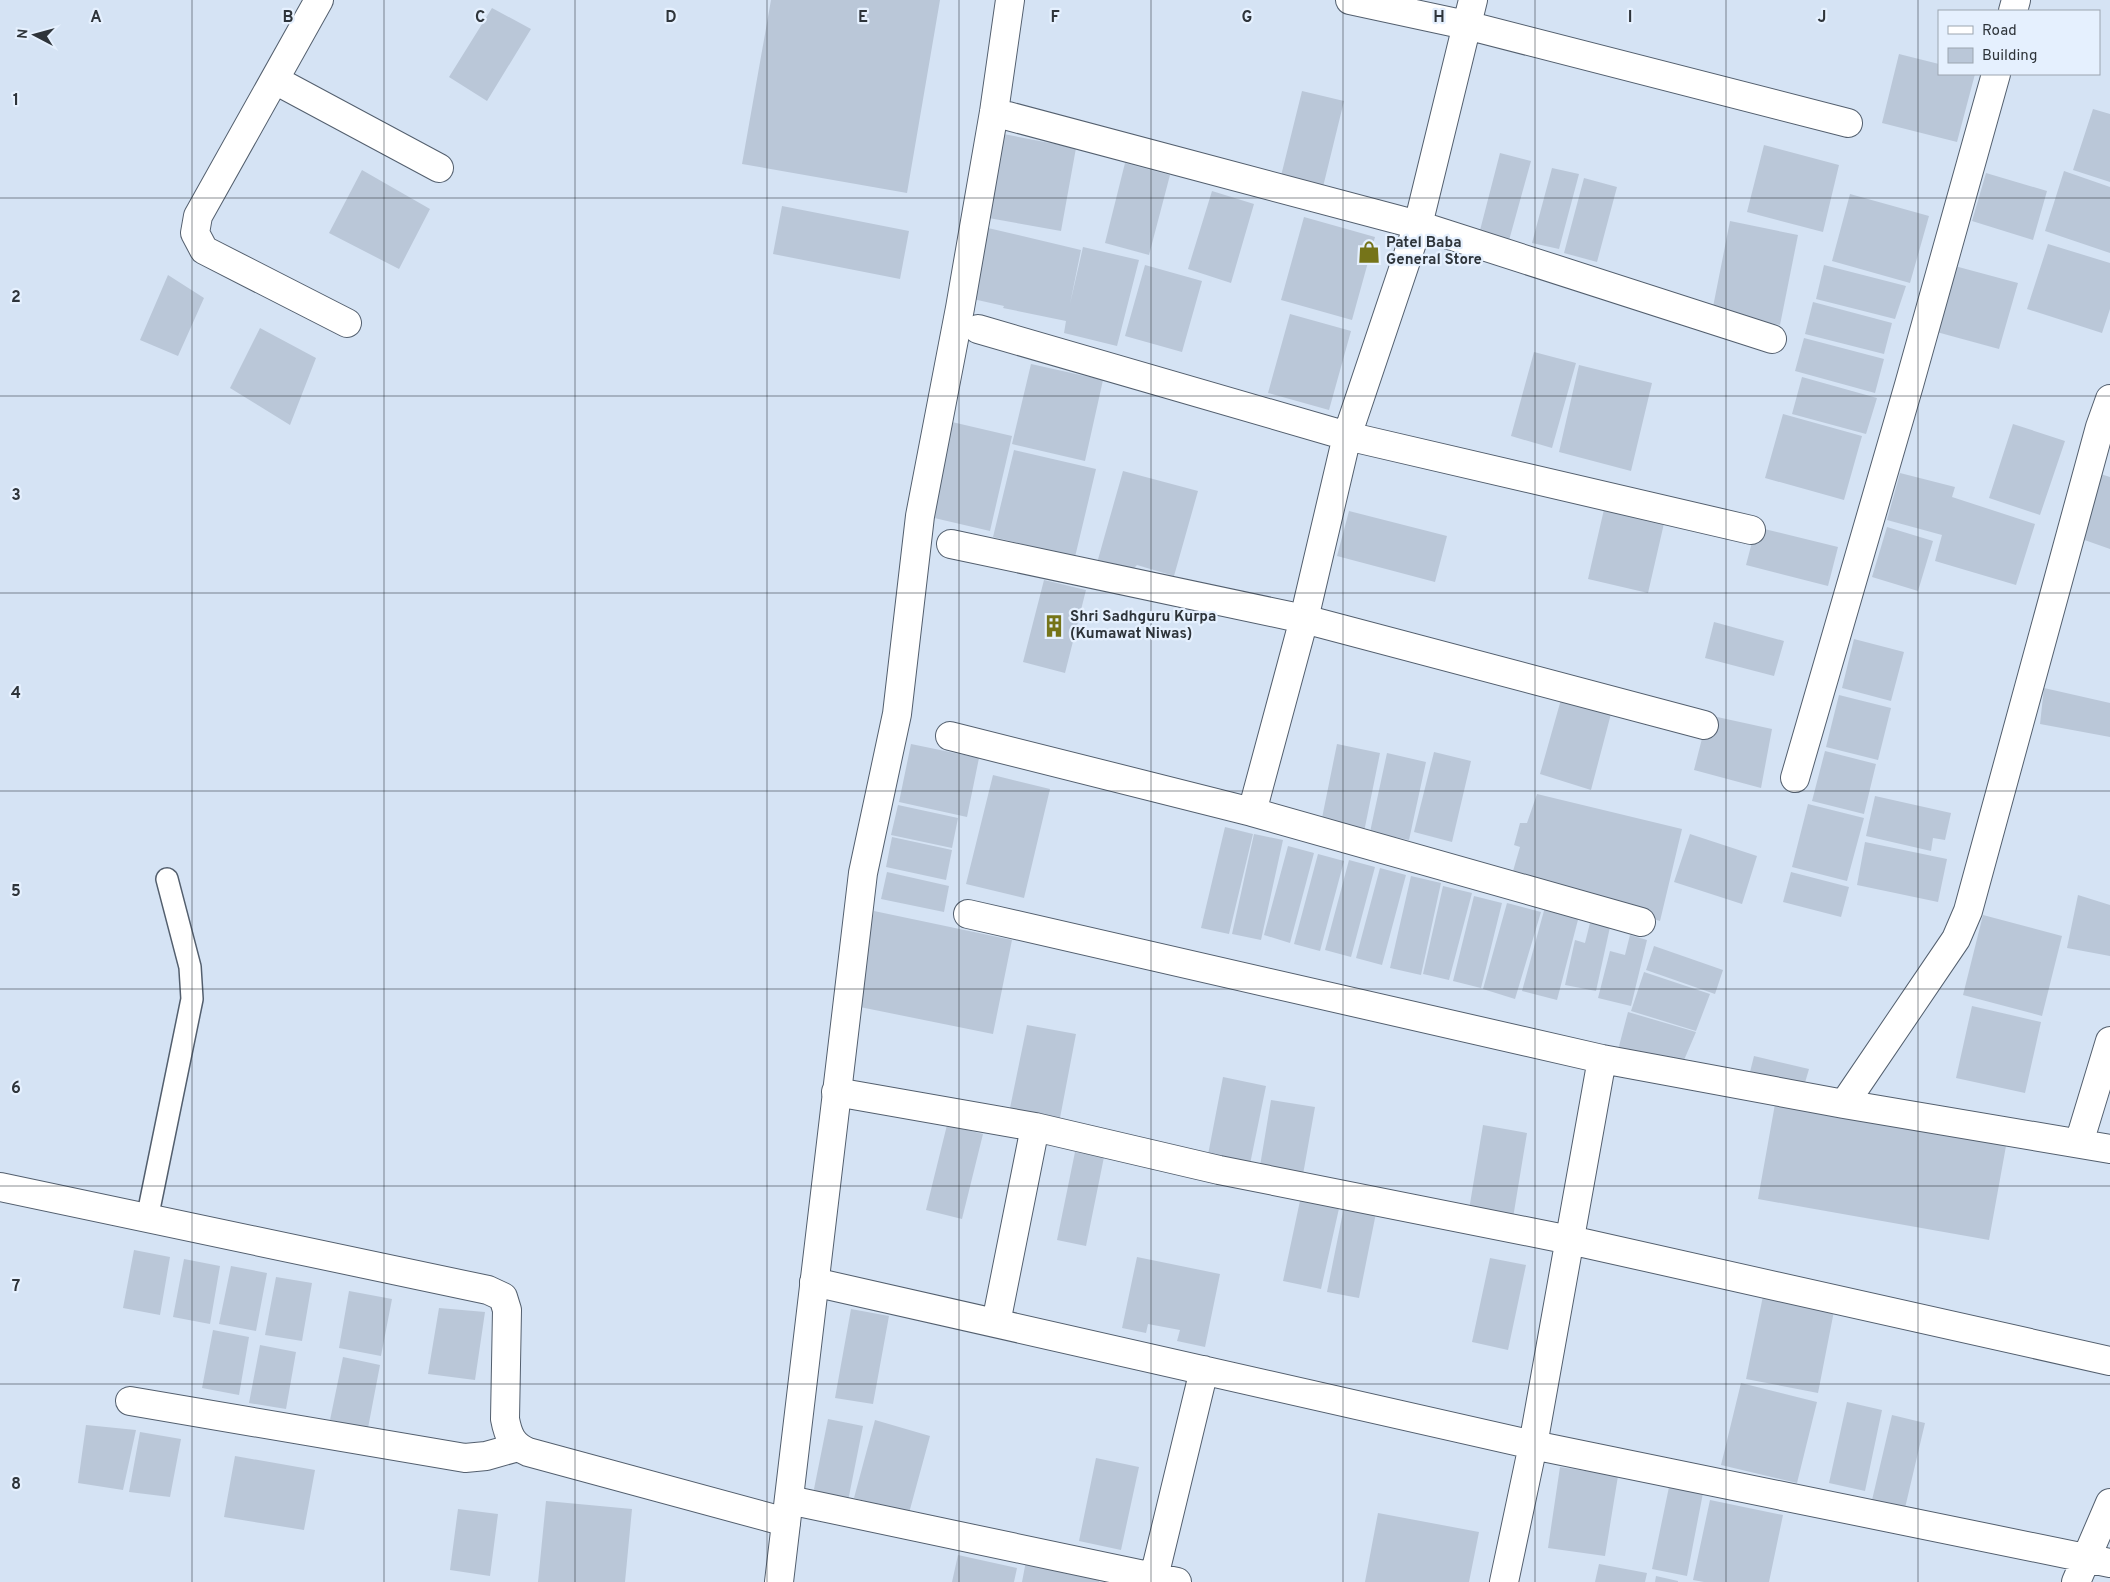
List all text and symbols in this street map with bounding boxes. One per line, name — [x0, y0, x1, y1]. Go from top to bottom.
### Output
text: A — [90, 8, 102, 28]
text: B — [282, 8, 294, 28]
text: C — [475, 8, 485, 28]
text: D — [665, 8, 677, 28]
text: E — [858, 8, 868, 28]
text: F — [1050, 8, 1060, 28]
text: G — [1242, 8, 1252, 28]
text: H — [1433, 8, 1445, 28]
text: I — [1628, 8, 1632, 28]
text: J — [1818, 8, 1826, 28]
north arrow — [10, 10, 60, 60]
legend — [1938, 10, 2100, 75]
text: Road — [1982, 22, 2017, 41]
text: N — [15, 28, 33, 40]
text: Building — [1982, 47, 2037, 66]
text: 1 — [13, 91, 19, 111]
place label: Patel Baba General Store — [1386, 234, 1482, 270]
shop icon: Patel Baba General Store — [1356, 239, 1382, 265]
text: 2 — [11, 288, 21, 308]
text: 3 — [11, 486, 21, 506]
place label: Shri Sadhguru Kurpa (Kumawat Niwas) — [1070, 608, 1216, 644]
building icon: Shri Sadhguru Kurpa (Kumawat Niwas) — [1041, 613, 1067, 639]
text: 4 — [11, 684, 21, 704]
text: 5 — [11, 882, 21, 902]
text: 6 — [11, 1079, 21, 1099]
text: 7 — [12, 1277, 20, 1297]
text: 8 — [11, 1475, 21, 1495]

